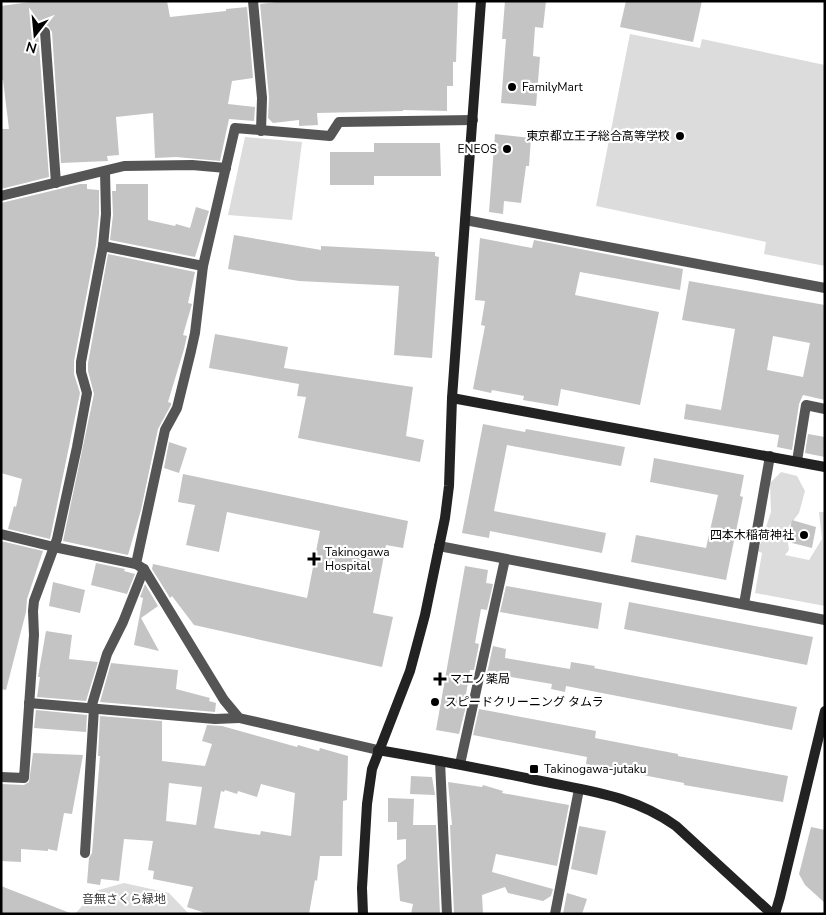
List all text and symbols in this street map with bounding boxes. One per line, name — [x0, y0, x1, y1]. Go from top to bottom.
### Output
north arrow — [10, 10, 60, 60]
text: N — [24, 36, 39, 58]
place label: FamilyMart — [522, 79, 584, 95]
marker: FamilyMart — [506, 81, 518, 93]
place label: 東京都立王子総合高等学校 — [526, 128, 670, 144]
marker: 東京都立王子総合高等学校 — [674, 130, 686, 142]
place label: ENEOS — [458, 141, 497, 157]
marker: ENEOS — [501, 143, 513, 155]
place label: 四本木稲荷神社 — [710, 527, 794, 543]
marker: 四本木稲荷神社 — [798, 529, 810, 541]
place label: Takinogawa Hospital — [325, 544, 390, 574]
marker: Takinogawa Hospital — [307, 552, 321, 566]
place label: マエノ薬局 — [450, 671, 510, 687]
marker: マエノ薬局 — [434, 673, 446, 685]
place label: スピードクリーニング タムラ — [445, 694, 604, 710]
marker: スピードクリーニング タムラ — [429, 696, 441, 708]
place label: Takinogawa-jutaku — [544, 761, 647, 777]
marker: Takinogawa-jutaku — [528, 763, 540, 775]
park label: 音無さくら緑地 — [82, 891, 166, 907]

